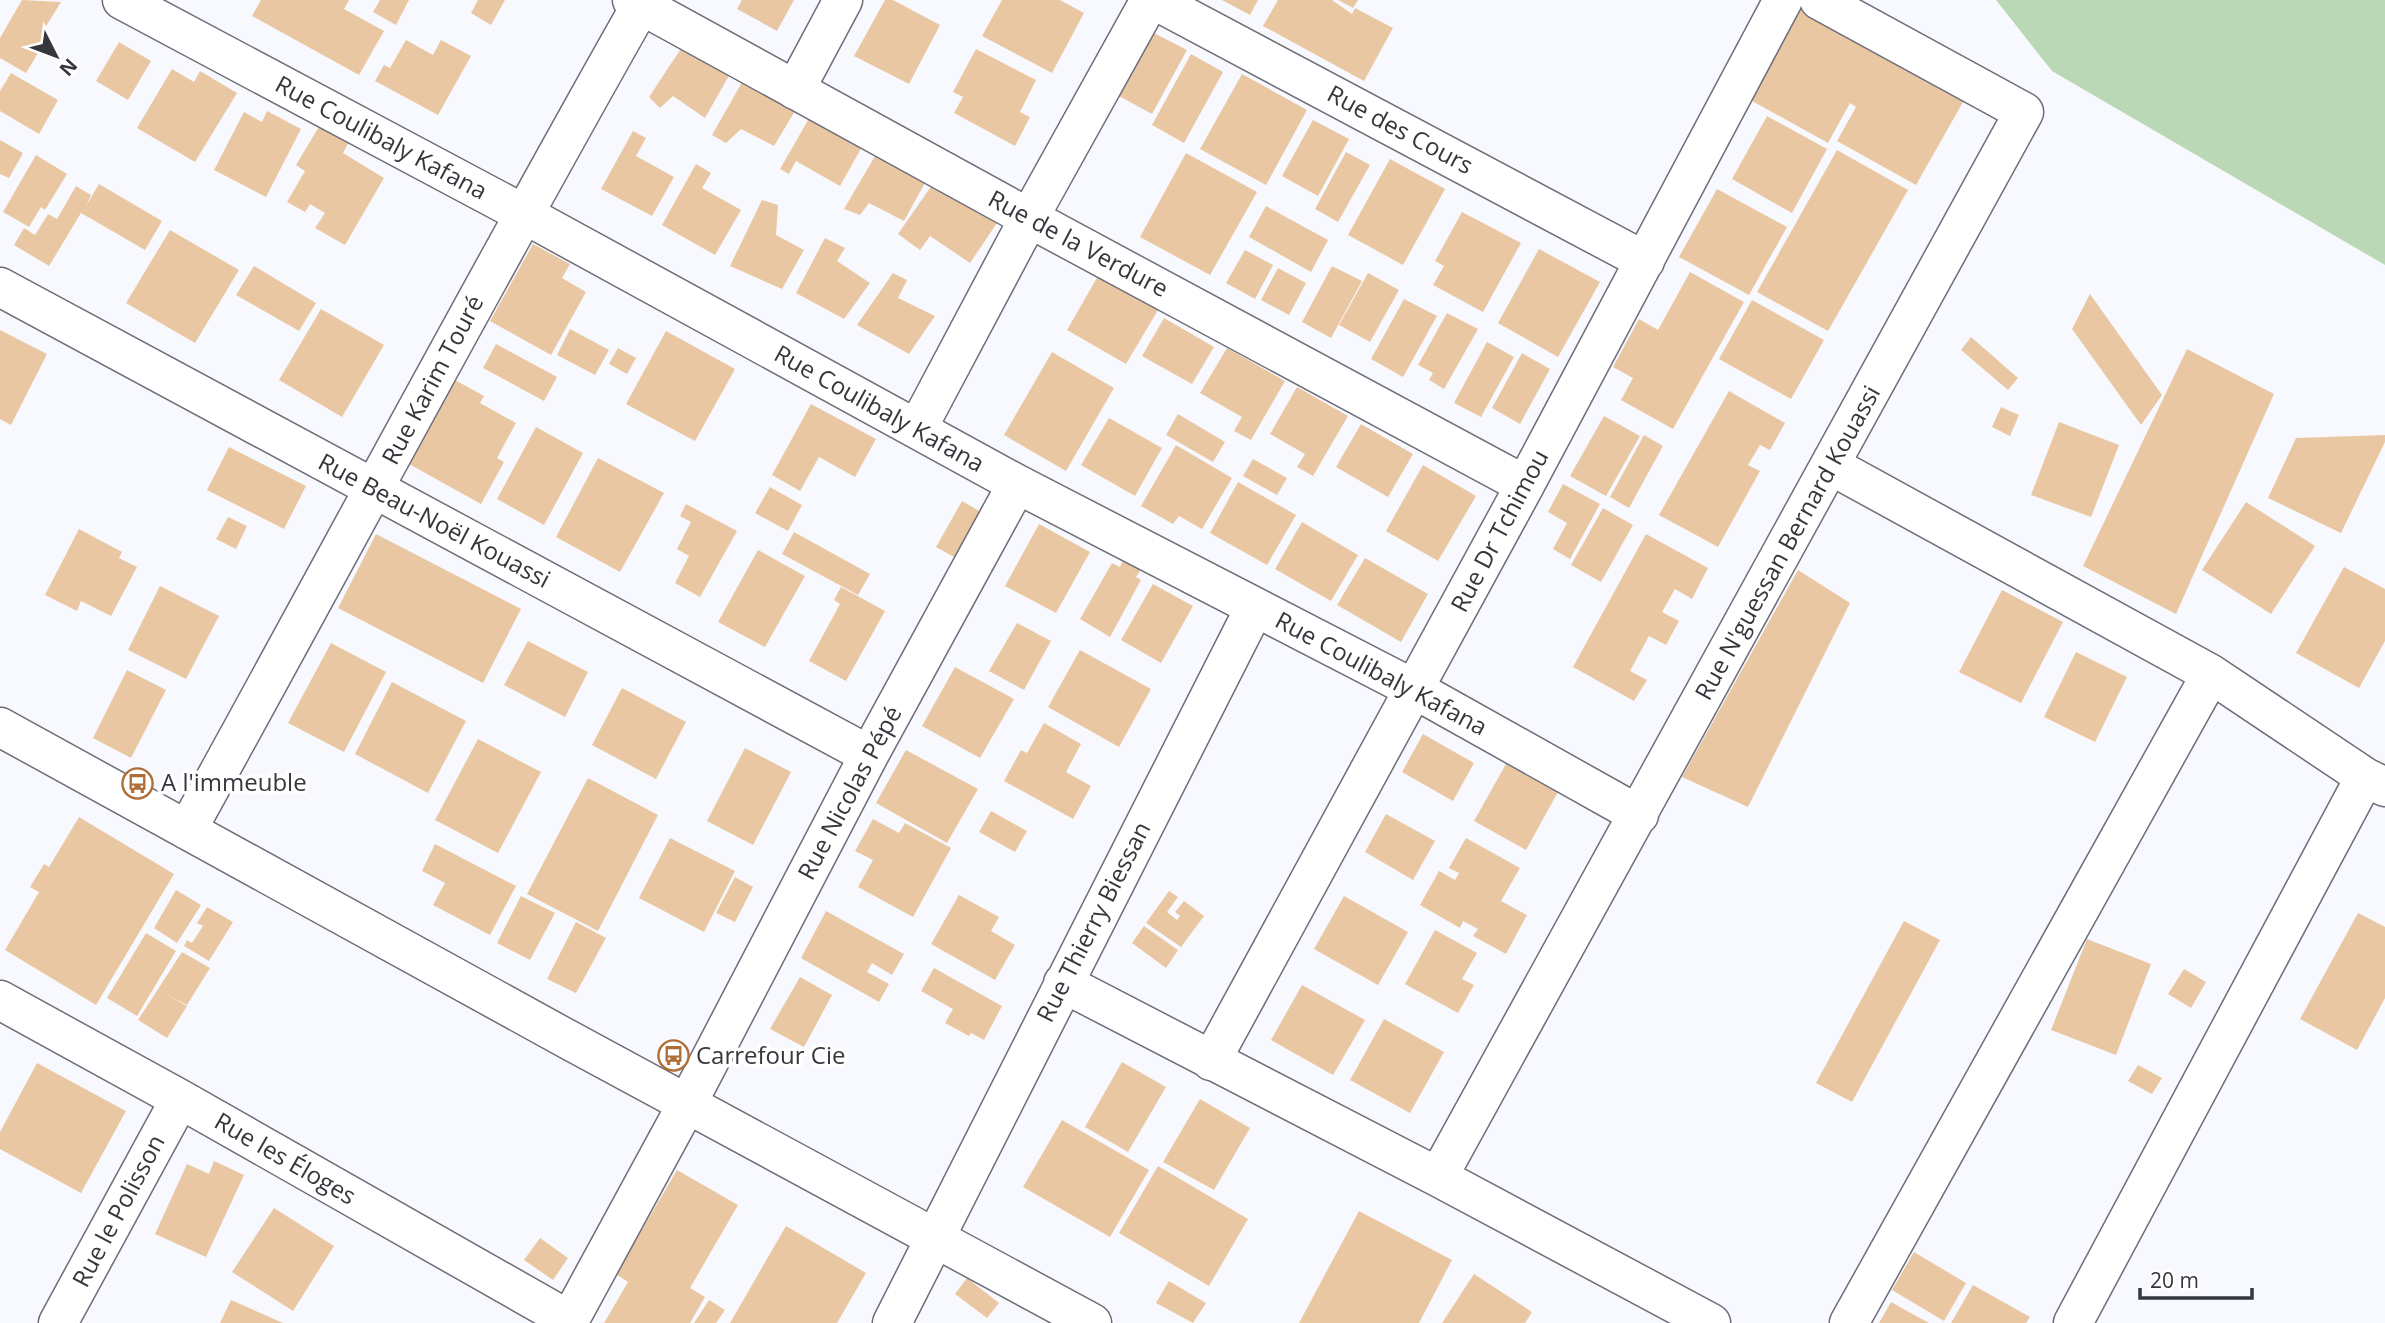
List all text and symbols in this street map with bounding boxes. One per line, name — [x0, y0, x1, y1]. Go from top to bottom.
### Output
north arrow — [21, 21, 91, 91]
text: N — [54, 53, 83, 82]
street label: Rue Coulibaly Kafana — [270, 67, 493, 207]
street label: Rue des Cours — [1322, 76, 1479, 181]
street label: Rue de la Verdure — [983, 181, 1175, 304]
street label: Rue Karim Touré — [373, 289, 490, 470]
street label: Rue Coulibaly Kafana — [769, 336, 991, 479]
street label: Rue N'guessan Bernard Kouassi — [1686, 379, 1887, 705]
street label: Rue Dr Tchimou — [1442, 443, 1555, 617]
street label: Rue Beau-Noël Kouassi — [313, 444, 557, 595]
street label: Rue Coulibaly Kafana — [1270, 603, 1493, 743]
street label: Rue Nicolas Pépé — [789, 700, 908, 885]
place label: A l'immeuble — [161, 765, 307, 798]
bus stop icon: A l'immeuble — [121, 766, 155, 800]
street label: Rue Thierry Biessan — [1028, 816, 1157, 1027]
place label: Carrefour Cie — [696, 1038, 845, 1071]
bus stop icon: Carrefour Cie — [656, 1039, 690, 1073]
street label: Rue les Éloges — [209, 1104, 363, 1212]
street label: Rue le Polisson — [64, 1128, 172, 1292]
scale bar — [2140, 1256, 2252, 1300]
text: 20 m — [2150, 1266, 2199, 1294]

